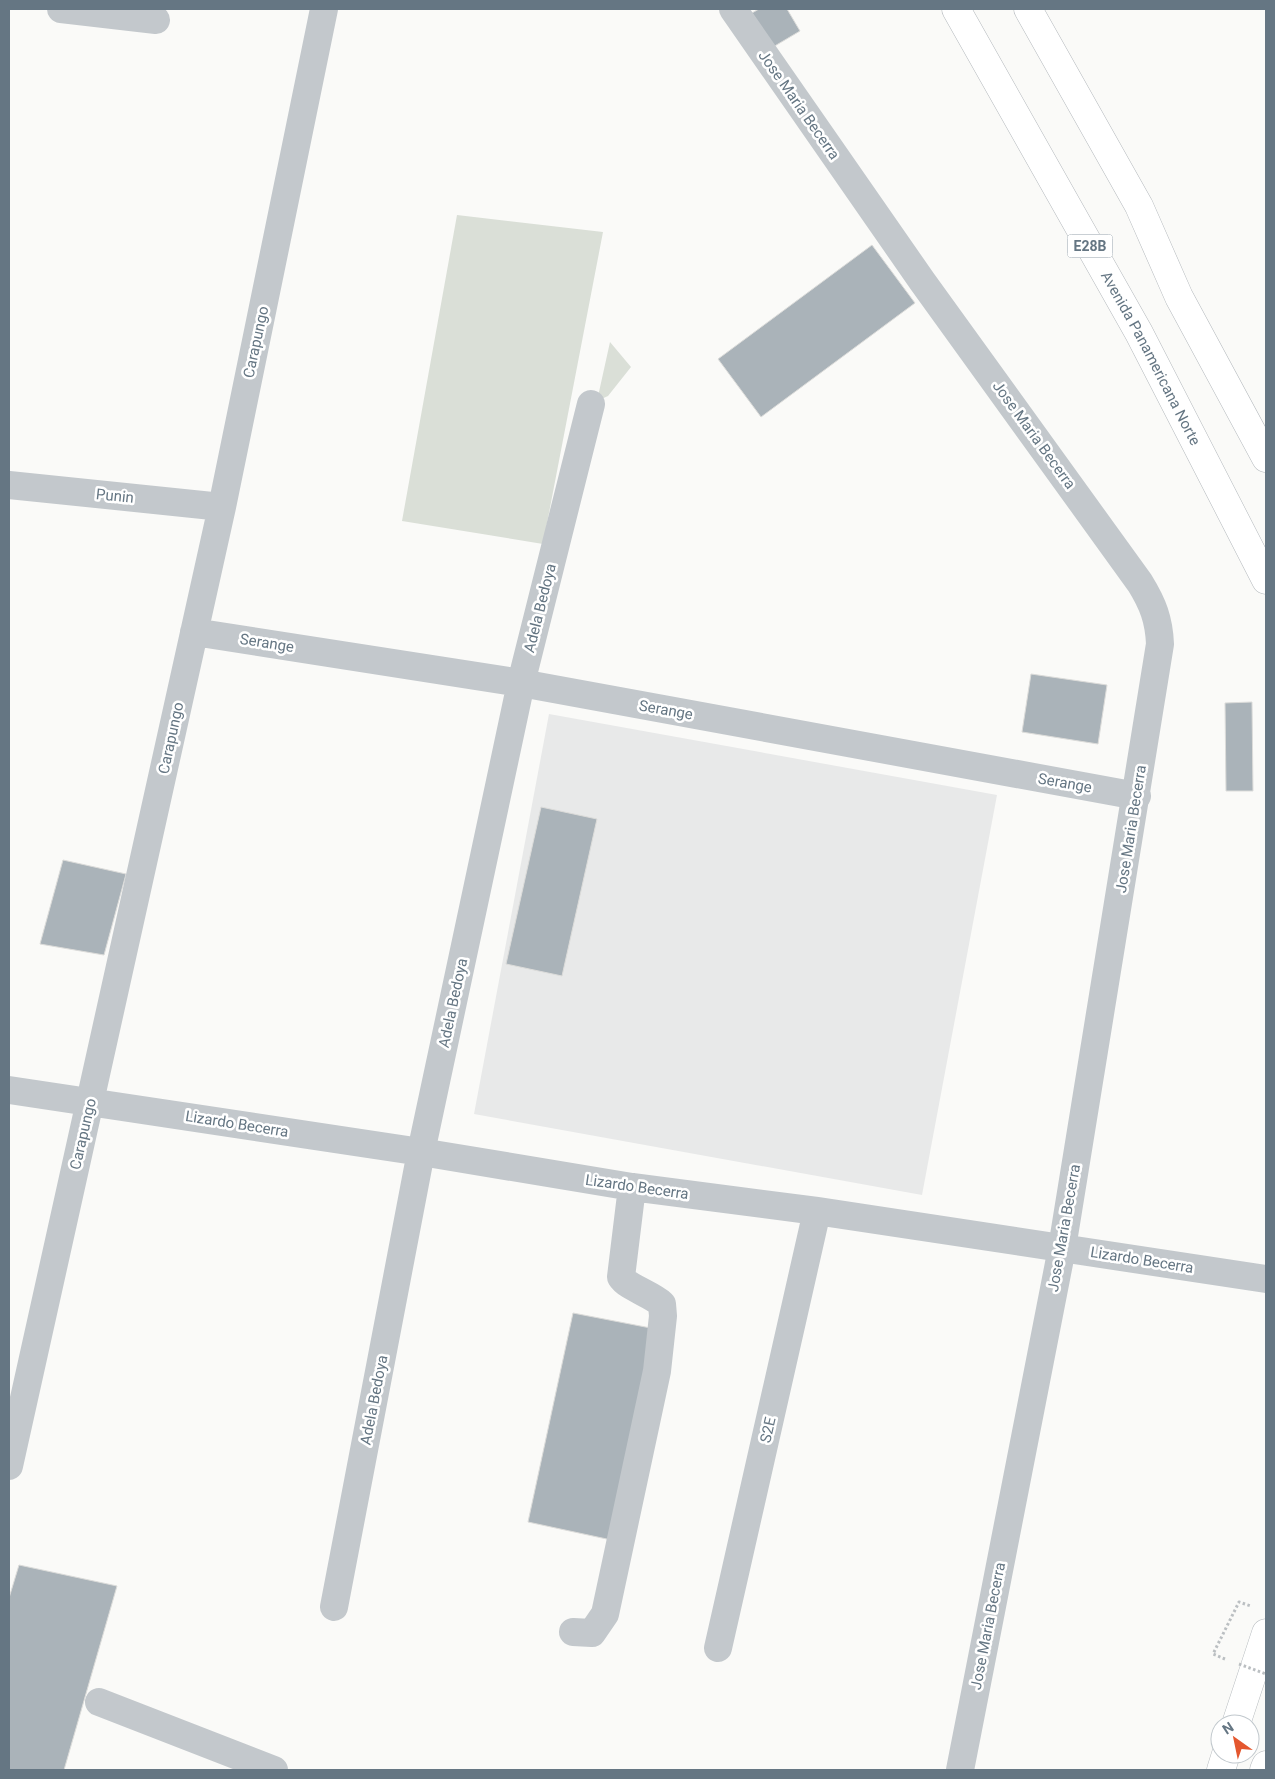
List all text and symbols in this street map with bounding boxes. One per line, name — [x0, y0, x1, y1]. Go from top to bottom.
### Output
street label: Jose Maria Becerra — [755, 47, 843, 163]
road number: E28B — [1068, 235, 1112, 258]
street label: Avenida Panamericana Norte — [1097, 268, 1204, 448]
street label: Carapungo — [240, 305, 272, 379]
street label: Jose Maria Becerra — [989, 377, 1079, 493]
street label: Punin — [95, 485, 135, 507]
street label: Adela Bedoya — [520, 562, 560, 654]
street label: Serange — [239, 630, 295, 656]
street label: Serange — [638, 696, 694, 724]
street label: Carapungo — [155, 701, 187, 775]
street label: Jose Maria Becerra — [1112, 764, 1150, 894]
street label: Serange — [1037, 769, 1093, 797]
street label: Adela Bedoya — [435, 957, 471, 1049]
street label: Carapungo — [66, 1096, 100, 1172]
street label: Lizardo Becerra — [184, 1107, 290, 1141]
street label: Jose Maria Becerra — [1044, 1163, 1084, 1293]
street label: Lizardo Becerra — [584, 1171, 690, 1203]
street label: Lizardo Becerra — [1089, 1243, 1195, 1277]
street label: Adela Bedoya — [356, 1354, 392, 1446]
street label: S2E — [756, 1415, 780, 1445]
street label: Jose Maria Becerra — [967, 1561, 1009, 1691]
north arrow — [1210, 1714, 1260, 1764]
text: N — [1219, 1719, 1236, 1738]

